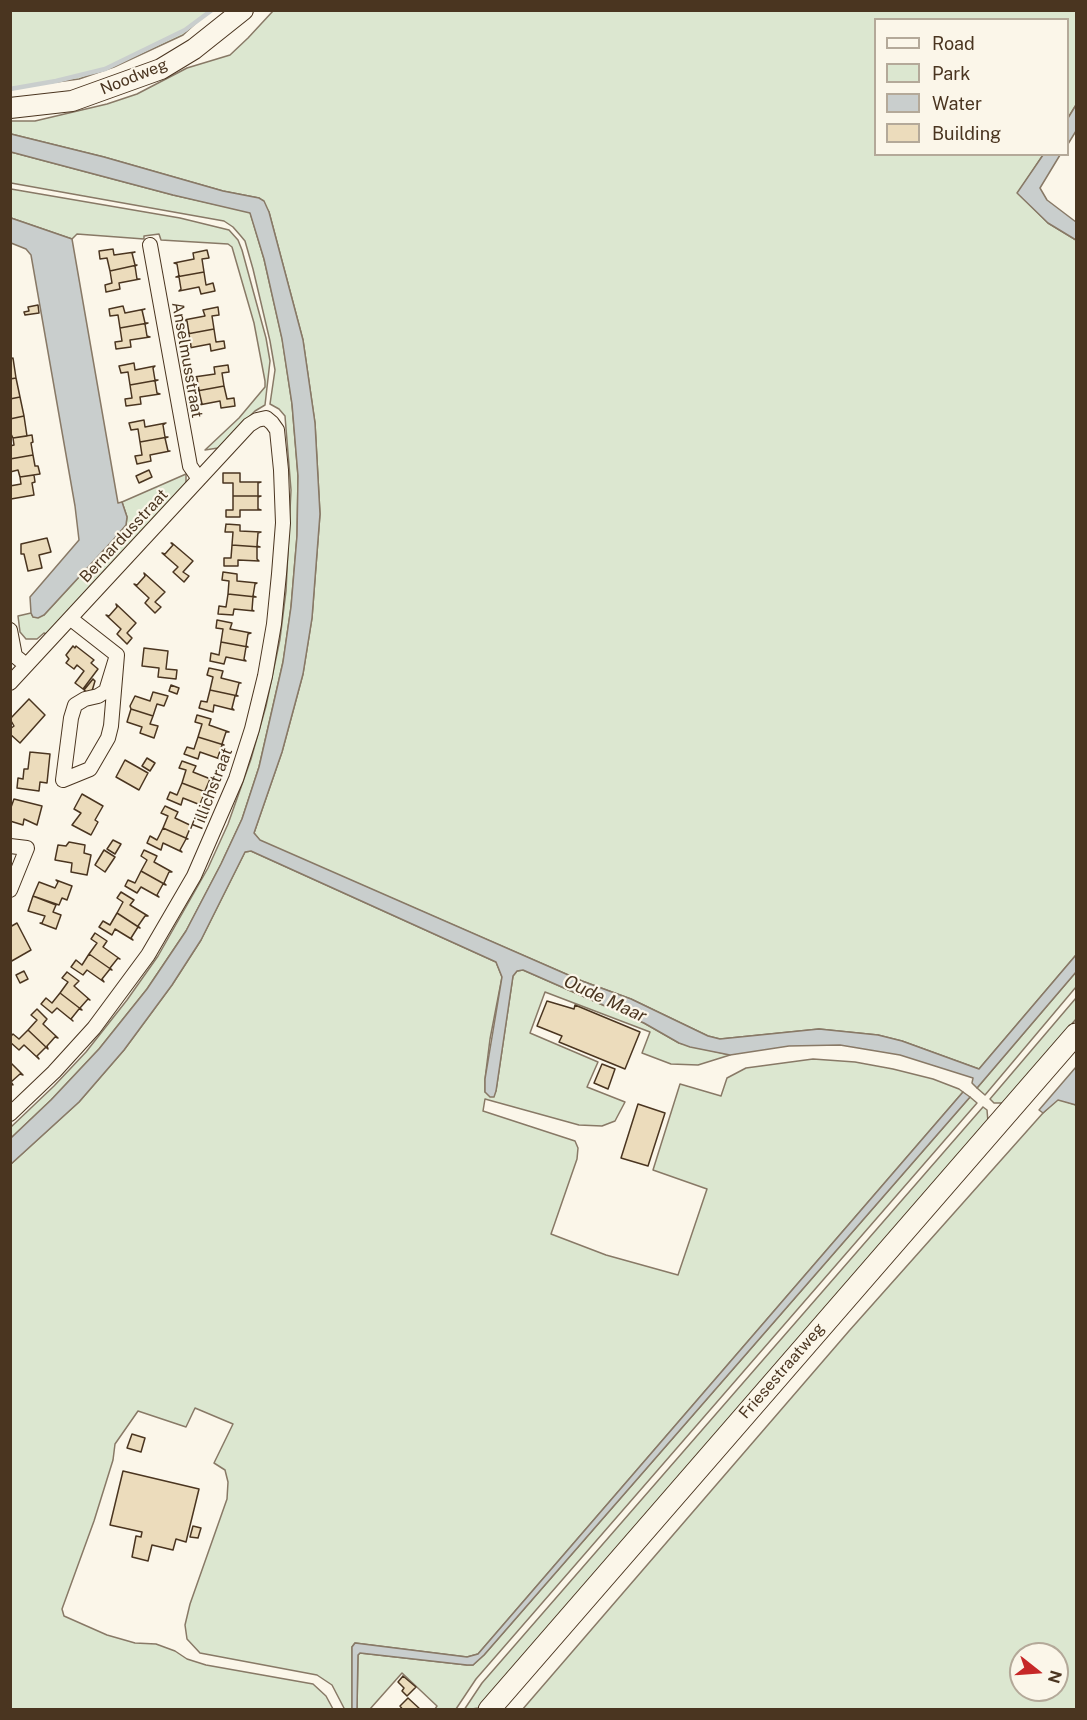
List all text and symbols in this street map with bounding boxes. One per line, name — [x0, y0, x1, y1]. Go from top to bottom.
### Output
legend — [874, 18, 1069, 156]
text: Road — [932, 33, 975, 54]
street label: Noodweg — [98, 55, 170, 99]
text: Park — [932, 63, 970, 84]
text: Water — [932, 93, 982, 114]
text: Building — [932, 123, 1001, 144]
street label: Anselmusstraat — [167, 301, 207, 419]
street label: Bernardusstraat — [76, 485, 172, 587]
street label: Tillichstraat — [187, 745, 237, 835]
water label: Oude Maar — [560, 970, 650, 1028]
street label: Friesestraatweg — [735, 1319, 829, 1423]
north arrow — [1009, 1642, 1069, 1702]
text: N — [1044, 1668, 1066, 1686]

